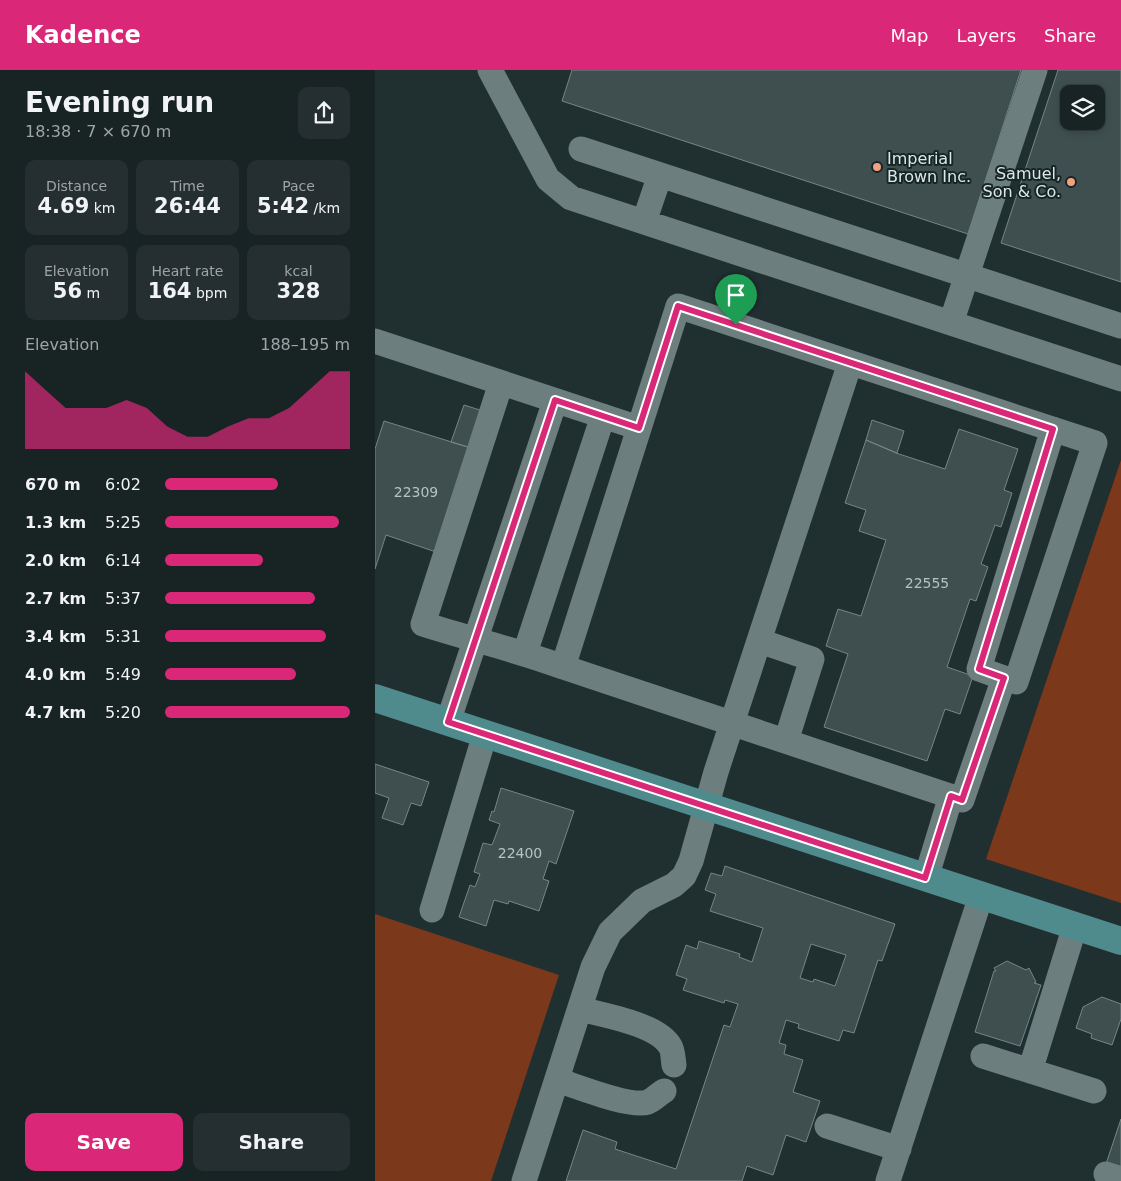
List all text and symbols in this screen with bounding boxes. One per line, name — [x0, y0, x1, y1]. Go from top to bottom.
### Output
text: Kadence — [25, 21, 141, 49]
text: Map — [890, 25, 928, 46]
text: Layers — [956, 25, 1016, 46]
text: Share — [1044, 25, 1096, 46]
map controls — [1060, 85, 1105, 130]
button: layers — [1060, 85, 1105, 130]
text: Evening run — [25, 86, 214, 119]
button: share — [298, 87, 350, 139]
text: 18:38 · 7 × 670 m — [25, 122, 171, 141]
place label: Imperial Brown Inc. — [887, 149, 971, 186]
marker: Imperial Brown Inc. — [871, 161, 883, 173]
place label: Samuel, Son & Co. — [983, 164, 1061, 201]
marker: Samuel, Son & Co. — [1065, 176, 1077, 188]
text: Distance — [46, 178, 107, 194]
text: Time — [170, 178, 205, 194]
text: Pace — [282, 178, 315, 194]
text: 4.69 — [37, 194, 89, 218]
text: 26:44 — [154, 194, 221, 218]
text: 5:42 — [257, 194, 309, 218]
text: km — [89, 200, 116, 216]
text: /km — [309, 200, 340, 216]
text: Elevation — [44, 263, 109, 279]
text: Heart rate — [152, 263, 223, 279]
text: kcal — [284, 263, 313, 279]
pin — [715, 274, 757, 325]
text: 56 — [53, 279, 82, 303]
text: 164 — [148, 279, 191, 303]
text: 328 — [277, 279, 320, 303]
icon: arrive — [722, 281, 750, 309]
text: m — [82, 285, 100, 301]
text: bpm — [191, 285, 227, 301]
text: Elevation — [25, 335, 99, 354]
text: 188–195 m — [260, 335, 350, 354]
text: 670 m — [25, 475, 81, 494]
text: 6:02 — [105, 475, 141, 494]
house number: 22309 — [394, 484, 438, 500]
text: 1.3 km — [25, 513, 86, 532]
text: 5:25 — [105, 513, 141, 532]
text: 2.0 km — [25, 551, 86, 570]
text: 6:14 — [105, 551, 141, 570]
house number: 22555 — [905, 575, 949, 591]
text: 2.7 km — [25, 589, 86, 608]
text: 5:37 — [105, 589, 141, 608]
text: 3.4 km — [25, 627, 86, 646]
text: 5:31 — [105, 627, 141, 646]
text: 4.0 km — [25, 665, 86, 684]
text: 5:49 — [105, 665, 141, 684]
text: 4.7 km — [25, 703, 86, 722]
text: 5:20 — [105, 703, 141, 722]
house number: 22400 — [498, 845, 542, 861]
button: Save — [25, 1113, 183, 1171]
button: Share — [193, 1113, 350, 1171]

